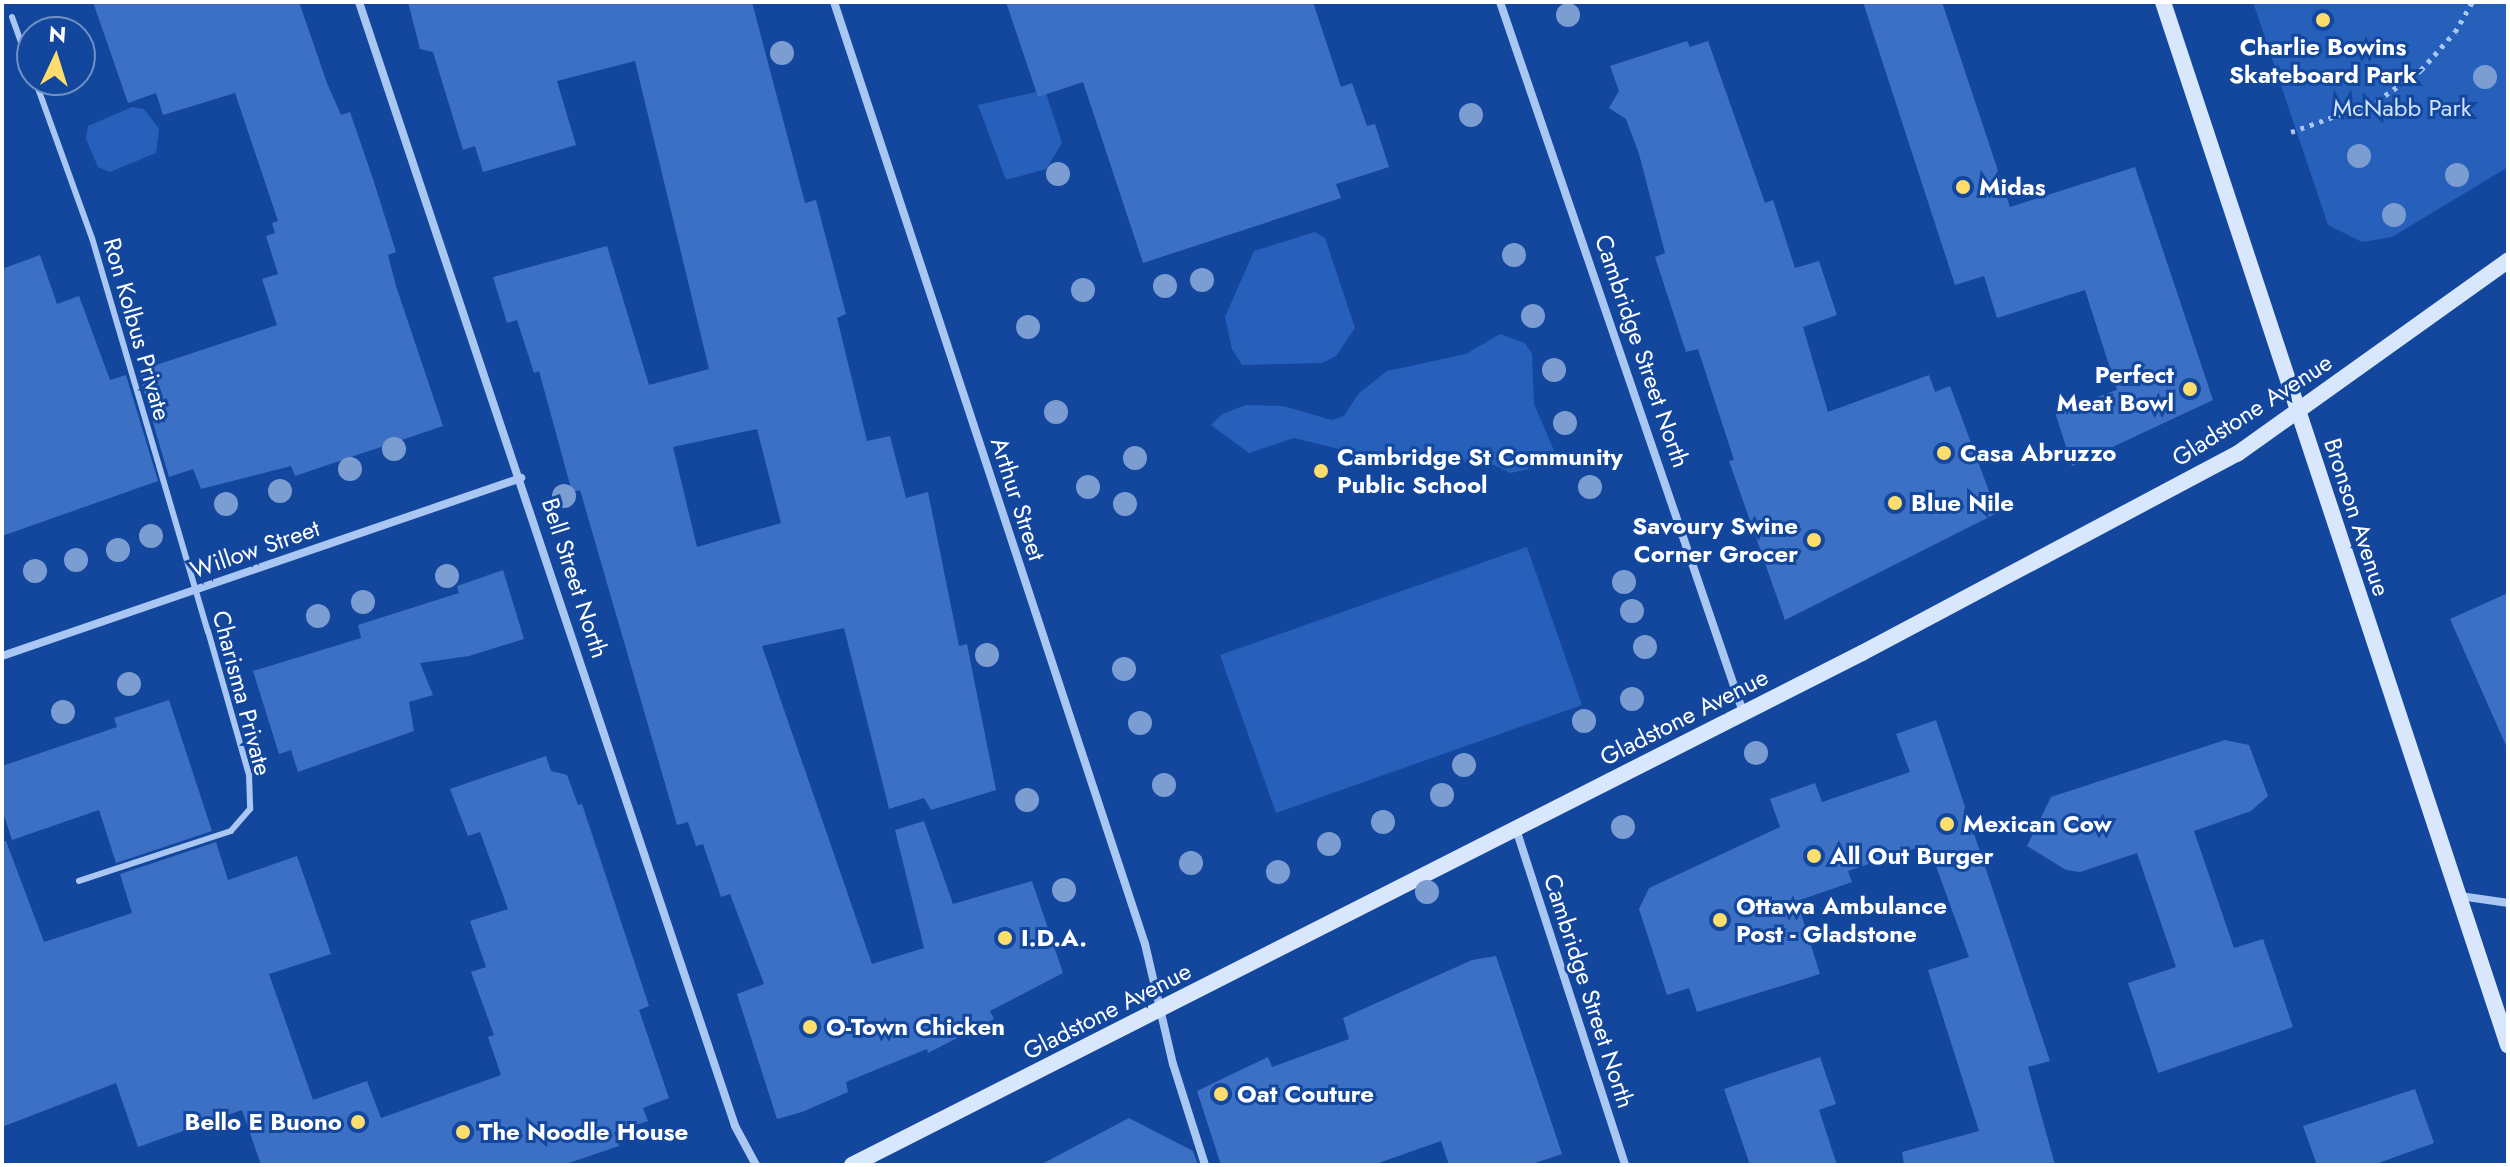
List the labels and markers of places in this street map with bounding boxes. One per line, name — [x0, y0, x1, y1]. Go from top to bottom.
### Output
marker: Charlie Bowins Skateboard Park — [2314, 11, 2332, 29]
place label: Charlie Bowins Skateboard Park — [2229, 33, 2417, 89]
place label: Midas — [1979, 173, 2046, 201]
marker: Midas — [1954, 178, 1972, 196]
place label: Perfect Meat Bowl — [2057, 361, 2174, 417]
marker: Perfect Meat Bowl — [2181, 380, 2199, 398]
place label: Casa Abruzzo — [1960, 439, 2117, 467]
place label: Cambridge St Community Public School — [1337, 443, 1623, 499]
marker: Casa Abruzzo — [1935, 444, 1953, 462]
marker: Cambridge St Community Public School — [1312, 462, 1330, 480]
place label: Blue Nile — [1911, 489, 2014, 517]
marker: Blue Nile — [1886, 494, 1904, 512]
place label: Savoury Swine Corner Grocer — [1632, 512, 1798, 568]
marker: Savoury Swine Corner Grocer — [1805, 531, 1823, 549]
place label: Mexican Cow — [1963, 810, 2112, 838]
marker: Mexican Cow — [1938, 815, 1956, 833]
place label: All Out Burger — [1830, 842, 1994, 870]
marker: All Out Burger — [1805, 847, 1823, 865]
place label: Ottawa Ambulance Post - Gladstone — [1736, 892, 1947, 948]
marker: Ottawa Ambulance Post - Gladstone — [1711, 911, 1729, 929]
place label: I.D.A. — [1021, 924, 1087, 952]
marker: I.D.A. — [996, 929, 1014, 947]
place label: O-Town Chicken — [826, 1013, 1005, 1041]
marker: O-Town Chicken — [801, 1018, 819, 1036]
place label: Oat Couture — [1237, 1080, 1374, 1108]
marker: Oat Couture — [1212, 1085, 1230, 1103]
place label: Bello E Buono — [184, 1108, 342, 1136]
marker: Bello E Buono — [349, 1113, 367, 1131]
place label: The Noodle House — [479, 1118, 688, 1146]
marker: The Noodle House — [454, 1123, 472, 1141]

